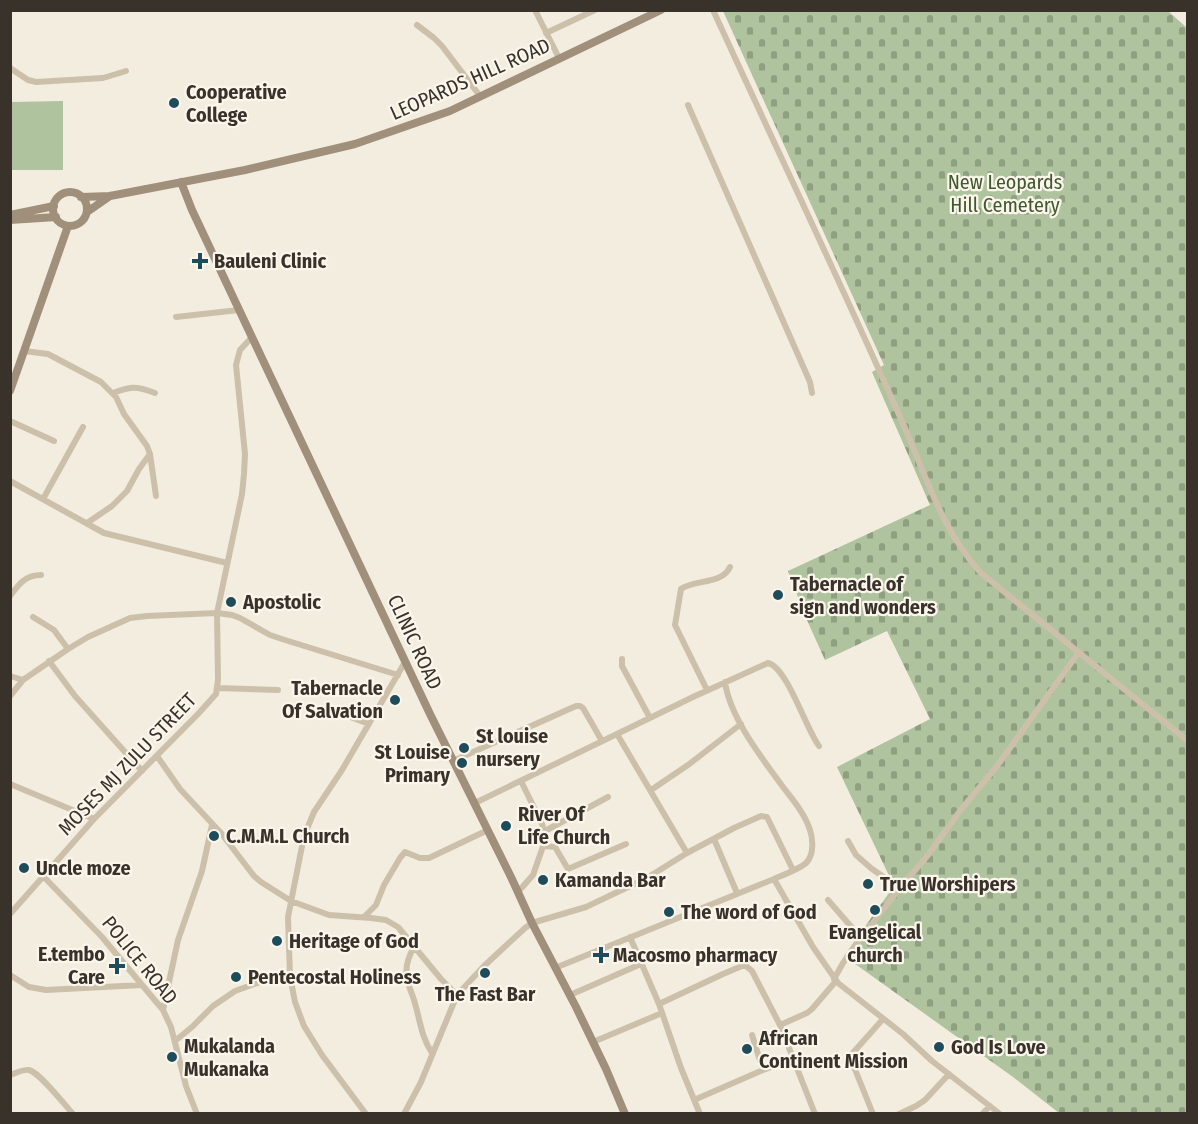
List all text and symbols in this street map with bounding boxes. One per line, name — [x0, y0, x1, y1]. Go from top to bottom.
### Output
street label: LEOPARDS HILL ROAD — [386, 33, 554, 125]
place label: Cooperative College — [186, 80, 287, 127]
marker: Cooperative College — [167, 96, 181, 110]
park label: New Leopards Hill Cemetery — [948, 170, 1062, 217]
place label: Bauleni Clinic — [214, 249, 326, 273]
marker: Bauleni Clinic — [191, 252, 209, 270]
place label: Tabernacle of sign and wonders — [790, 572, 936, 619]
marker: Tabernacle of sign and wonders — [771, 588, 785, 602]
place label: Apostolic — [242, 590, 321, 614]
street label: CLINIC ROAD — [383, 591, 447, 693]
marker: Apostolic — [224, 595, 238, 609]
place label: Tabernacle Of Salvation — [282, 676, 383, 723]
street label: MOSES MJ ZULU STREET — [53, 687, 201, 840]
marker: Tabernacle Of Salvation — [388, 693, 402, 707]
place label: St louise nursery — [476, 724, 548, 771]
place label: St Louise Primary — [374, 740, 450, 787]
marker: St louise nursery — [457, 741, 471, 755]
marker: St Louise Primary — [455, 756, 469, 770]
place label: River Of Life Church — [518, 802, 610, 849]
marker: River Of Life Church — [499, 819, 513, 833]
place label: C.M.M.L Church — [226, 824, 350, 848]
marker: C.M.M.L Church — [207, 829, 221, 843]
place label: Uncle moze — [36, 856, 131, 880]
marker: Uncle moze — [17, 861, 31, 875]
place label: Kamanda Bar — [555, 868, 666, 892]
place label: True Worshipers — [880, 872, 1016, 896]
marker: Kamanda Bar — [536, 873, 550, 887]
marker: True Worshipers — [861, 877, 875, 891]
place label: The word of God — [681, 900, 817, 924]
marker: Evangelical church — [868, 903, 882, 917]
marker: The word of God — [662, 905, 676, 919]
street label: POLICE ROAD — [97, 911, 183, 1009]
place label: Evangelical church — [829, 920, 922, 967]
place label: Heritage of God — [289, 929, 419, 953]
marker: Heritage of God — [270, 934, 284, 948]
place label: E.tembo Care — [38, 942, 105, 989]
place label: Macosmo pharmacy — [613, 943, 778, 967]
marker: Macosmo pharmacy — [594, 948, 608, 962]
marker: E.tembo Care — [110, 959, 124, 973]
place label: Pentecostal Holiness — [248, 965, 421, 989]
marker: The Fast Bar — [478, 966, 492, 980]
marker: Pentecostal Holiness — [229, 970, 243, 984]
place label: The Fast Bar — [435, 982, 536, 1006]
place label: African Continent Mission — [758, 1026, 908, 1073]
place label: Mukalanda Mukanaka — [184, 1034, 275, 1081]
place label: God Is Love — [951, 1035, 1046, 1059]
marker: God Is Love — [932, 1040, 946, 1054]
marker: African Continent Mission — [740, 1042, 754, 1056]
marker: Mukalanda Mukanaka — [165, 1050, 179, 1064]

